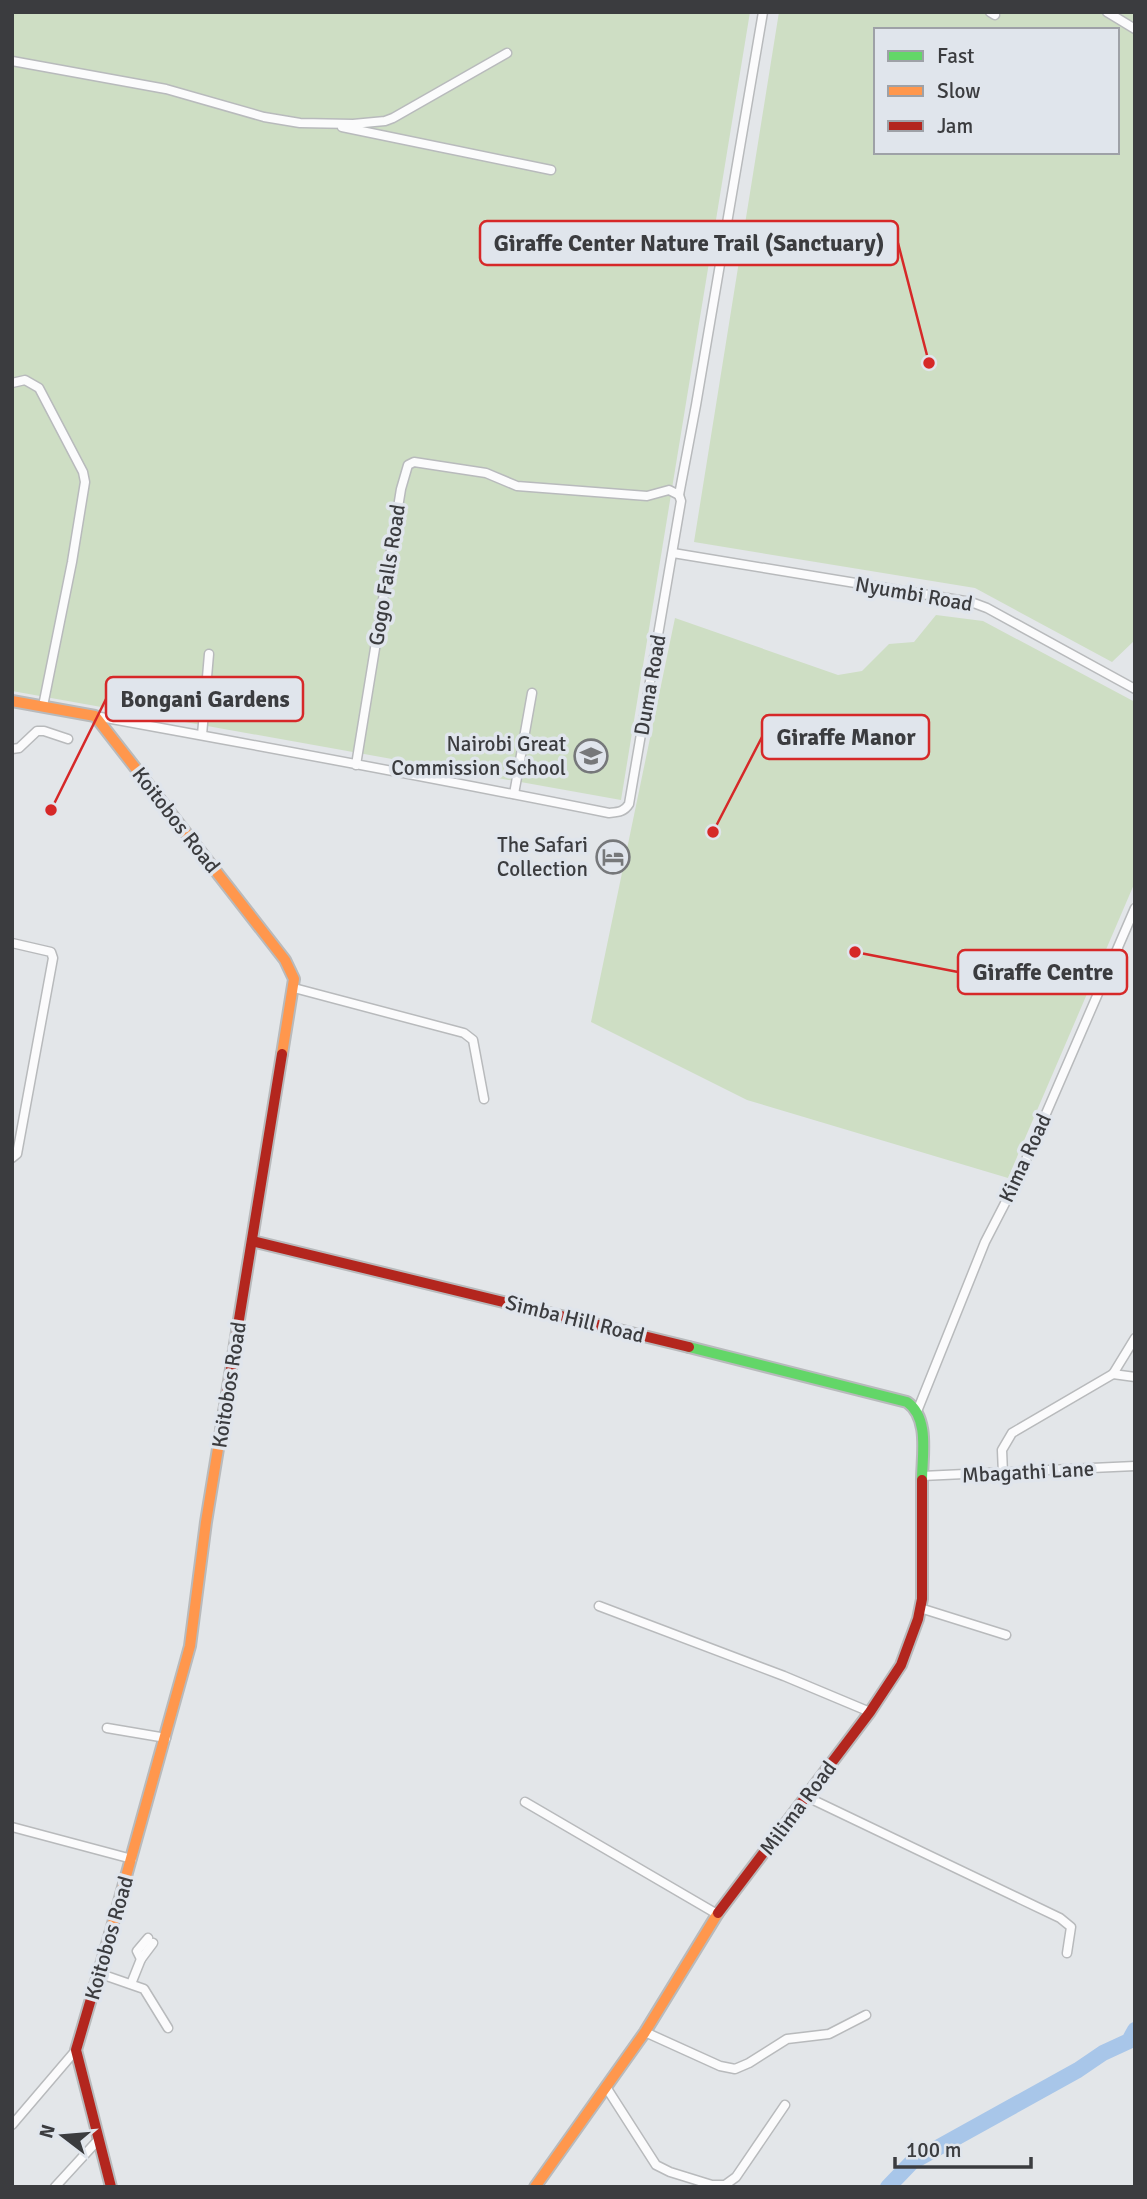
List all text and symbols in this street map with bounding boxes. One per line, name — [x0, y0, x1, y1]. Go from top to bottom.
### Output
legend — [874, 28, 1119, 154]
text: Fast — [937, 43, 974, 69]
text: Slow — [937, 78, 981, 104]
text: Jam — [937, 113, 973, 139]
callout: Giraffe Center Nature Trail (Sanctuary) — [480, 221, 898, 265]
text: Giraffe Center Nature Trail (Sanctuary) — [494, 229, 884, 258]
street label: Gogo Falls Road — [363, 502, 411, 648]
street label: Nyumbi Road — [853, 571, 975, 617]
street label: Duma Road — [628, 632, 672, 738]
callout: Bongani Gardens — [106, 677, 303, 721]
text: Bongani Gardens — [120, 685, 290, 714]
callout: Giraffe Manor — [762, 715, 929, 759]
text: Giraffe Manor — [776, 723, 916, 752]
place label: Nairobi Great Commission School — [391, 731, 566, 781]
school or university icon: Nairobi Great Commission School — [572, 737, 610, 775]
street label: Koitobos Road — [127, 762, 225, 878]
place label: The Safari Collection — [497, 832, 588, 882]
hotel icon: The Safari Collection — [594, 838, 632, 876]
callout: Giraffe Centre — [958, 950, 1127, 994]
text: Giraffe Centre — [972, 958, 1114, 987]
street label: Kima Road — [993, 1109, 1057, 1207]
street label: Simba Hill Road — [503, 1289, 647, 1349]
street label: Koitobos Road — [206, 1320, 252, 1450]
street label: Mbagathi Lane — [961, 1456, 1095, 1488]
street label: Milima Road — [754, 1756, 842, 1860]
street label: Koitobos Road — [79, 1873, 139, 2003]
north arrow — [28, 2101, 98, 2171]
text: N — [34, 2122, 61, 2141]
scale bar — [895, 2126, 1032, 2170]
text: 100 m — [906, 2137, 961, 2163]

